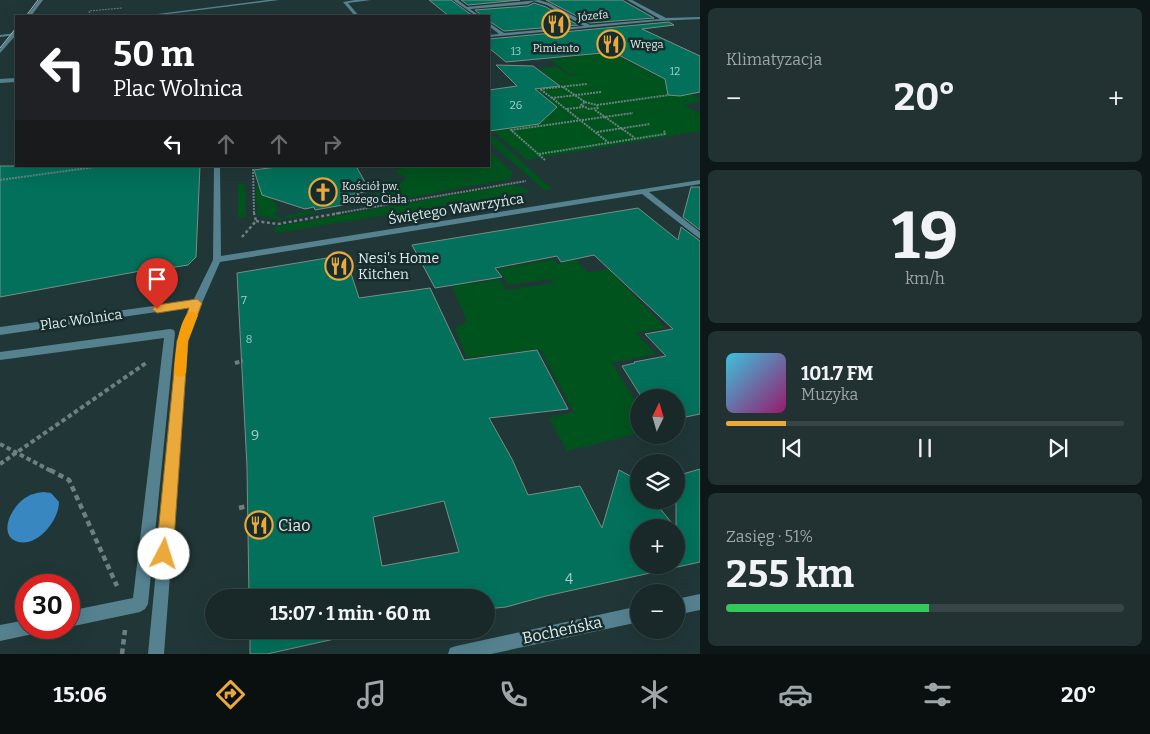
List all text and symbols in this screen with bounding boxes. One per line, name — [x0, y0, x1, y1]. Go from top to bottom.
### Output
street label: Józefa — [576, 8, 609, 24]
restaurant icon: Pimiento — [541, 9, 571, 39]
restaurant icon: Wręga — [596, 29, 626, 59]
text: 50 m — [113, 33, 194, 75]
icon: left — [30, 35, 95, 100]
place label: Wręga — [630, 38, 663, 51]
place label: Pimiento — [533, 42, 579, 55]
house number: 13 — [511, 45, 521, 58]
text: Klimatyzacja — [726, 50, 822, 69]
house number: 12 — [670, 65, 680, 78]
text: 20° — [894, 74, 956, 120]
text: Plac Wolnica — [113, 75, 243, 102]
text: − — [726, 82, 741, 115]
text: + — [1108, 82, 1124, 115]
house number: 26 — [510, 99, 522, 112]
icon: left — [159, 130, 187, 158]
icon: ahead — [212, 130, 240, 158]
icon: ahead — [265, 130, 293, 158]
icon: right — [318, 130, 346, 158]
church icon: Kościół pw. Bożego Ciała — [308, 177, 338, 207]
place label: Kościół pw. Bożego Ciała — [342, 180, 407, 206]
street label: Świętego Wawrzyńca — [387, 189, 525, 228]
text: 19 — [892, 197, 958, 275]
place label: Nesi's Home Kitchen — [358, 250, 439, 283]
restaurant icon: Nesi's Home Kitchen — [324, 251, 354, 281]
pin — [136, 258, 178, 309]
icon: arrive — [143, 265, 171, 293]
text: km/h — [905, 269, 945, 288]
house number: 7 — [241, 294, 247, 307]
street label: Plac Wolnica — [39, 306, 123, 334]
house number: 8 — [246, 333, 252, 346]
text: 101.7 FM — [801, 362, 873, 385]
text: Muzyka — [801, 385, 858, 404]
north arrow — [630, 389, 685, 444]
map controls — [630, 389, 685, 639]
house number: 9 — [251, 427, 259, 444]
icon: previous — [778, 434, 806, 462]
icon: pause — [911, 434, 939, 462]
icon: next — [1044, 434, 1072, 462]
button: layers — [630, 454, 685, 509]
restaurant icon: Ciao — [244, 510, 274, 540]
place label: Ciao — [278, 516, 310, 535]
button: + — [630, 519, 685, 574]
position arrow — [137, 527, 189, 579]
text: Zasięg · 51% — [726, 527, 813, 546]
text: 255 km — [726, 551, 854, 597]
house number: 4 — [565, 571, 573, 588]
speed limit sign: 30 — [15, 574, 80, 639]
button: − — [630, 584, 685, 639]
text: 15:07 · 1 min · 60 m — [270, 602, 430, 625]
street label: Bocheńska — [520, 612, 604, 648]
icon: directions — [213, 677, 248, 712]
icon: music — [354, 677, 389, 712]
icon: phone — [496, 677, 531, 712]
icon: climate — [637, 677, 672, 712]
icon: car — [778, 677, 813, 712]
icon: filters — [920, 677, 955, 712]
text: 15:06 — [53, 681, 107, 708]
text: 20° — [1061, 681, 1097, 708]

